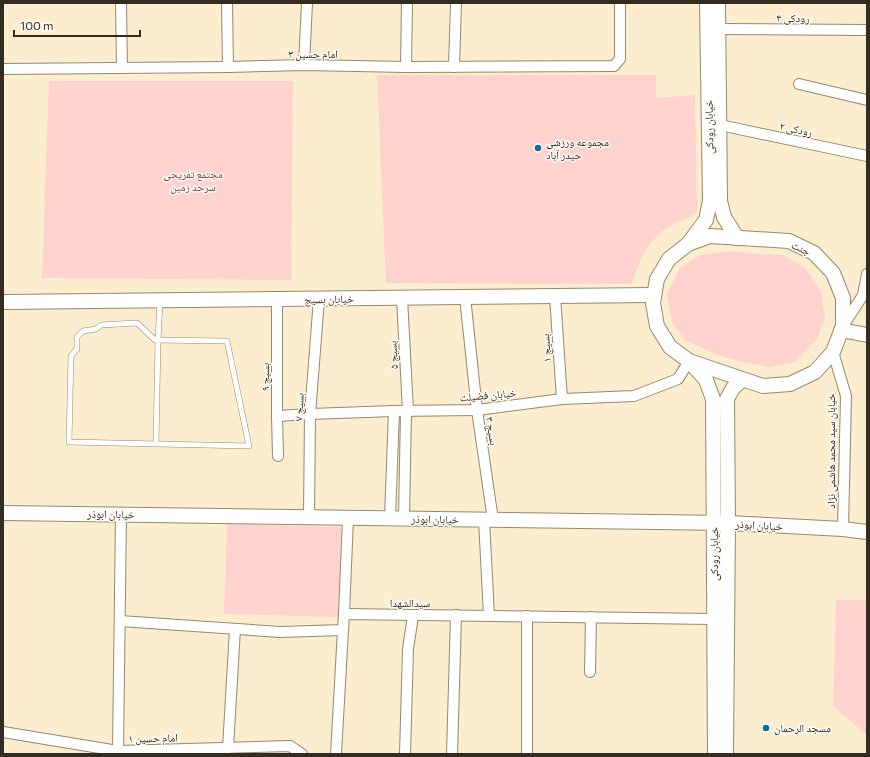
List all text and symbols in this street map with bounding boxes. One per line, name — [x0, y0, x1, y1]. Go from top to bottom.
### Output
street label: رودکی ۴ — [776, 11, 810, 25]
scale bar — [14, 12, 140, 38]
text: 100 m — [20, 18, 54, 32]
street label: امام حسین ۳ — [288, 47, 338, 61]
street label: خیابان رودکی — [702, 100, 716, 154]
street label: رودکی ۲ — [778, 119, 814, 139]
place label: مجموعه ورزشی حیدر آباد — [546, 135, 609, 161]
marker: مجموعه ورزشی حیدر آباد — [533, 143, 543, 153]
park label: مجتمع تفریحی سرحد زمین — [163, 167, 223, 194]
street label: جنت — [790, 238, 813, 258]
street label: خیابان بسیج — [304, 292, 354, 306]
street label: بسیج ۱ — [538, 333, 554, 363]
street label: بسیج ۵ — [385, 340, 401, 370]
street label: بسیج ۹ — [258, 363, 272, 391]
street label: خیابان فضیلت — [459, 386, 517, 404]
street label: بسیج ۷ — [291, 392, 307, 422]
street label: خیابان سید محمد هاشمی نژاد — [824, 393, 838, 509]
street label: بسیج ۳ — [483, 416, 501, 446]
street label: خیابان ابوذر — [86, 507, 135, 521]
street label: خیابان ابوذر — [410, 512, 459, 526]
street label: خیابان ابوذر — [734, 517, 783, 533]
street label: خیابان رودکی — [707, 527, 721, 581]
street label: سیدالشهدا — [390, 596, 430, 609]
place label: مسجد الرحمان — [774, 721, 831, 735]
marker: مسجد الرحمان — [761, 723, 771, 733]
street label: امام حسین ۱ — [128, 731, 178, 745]

